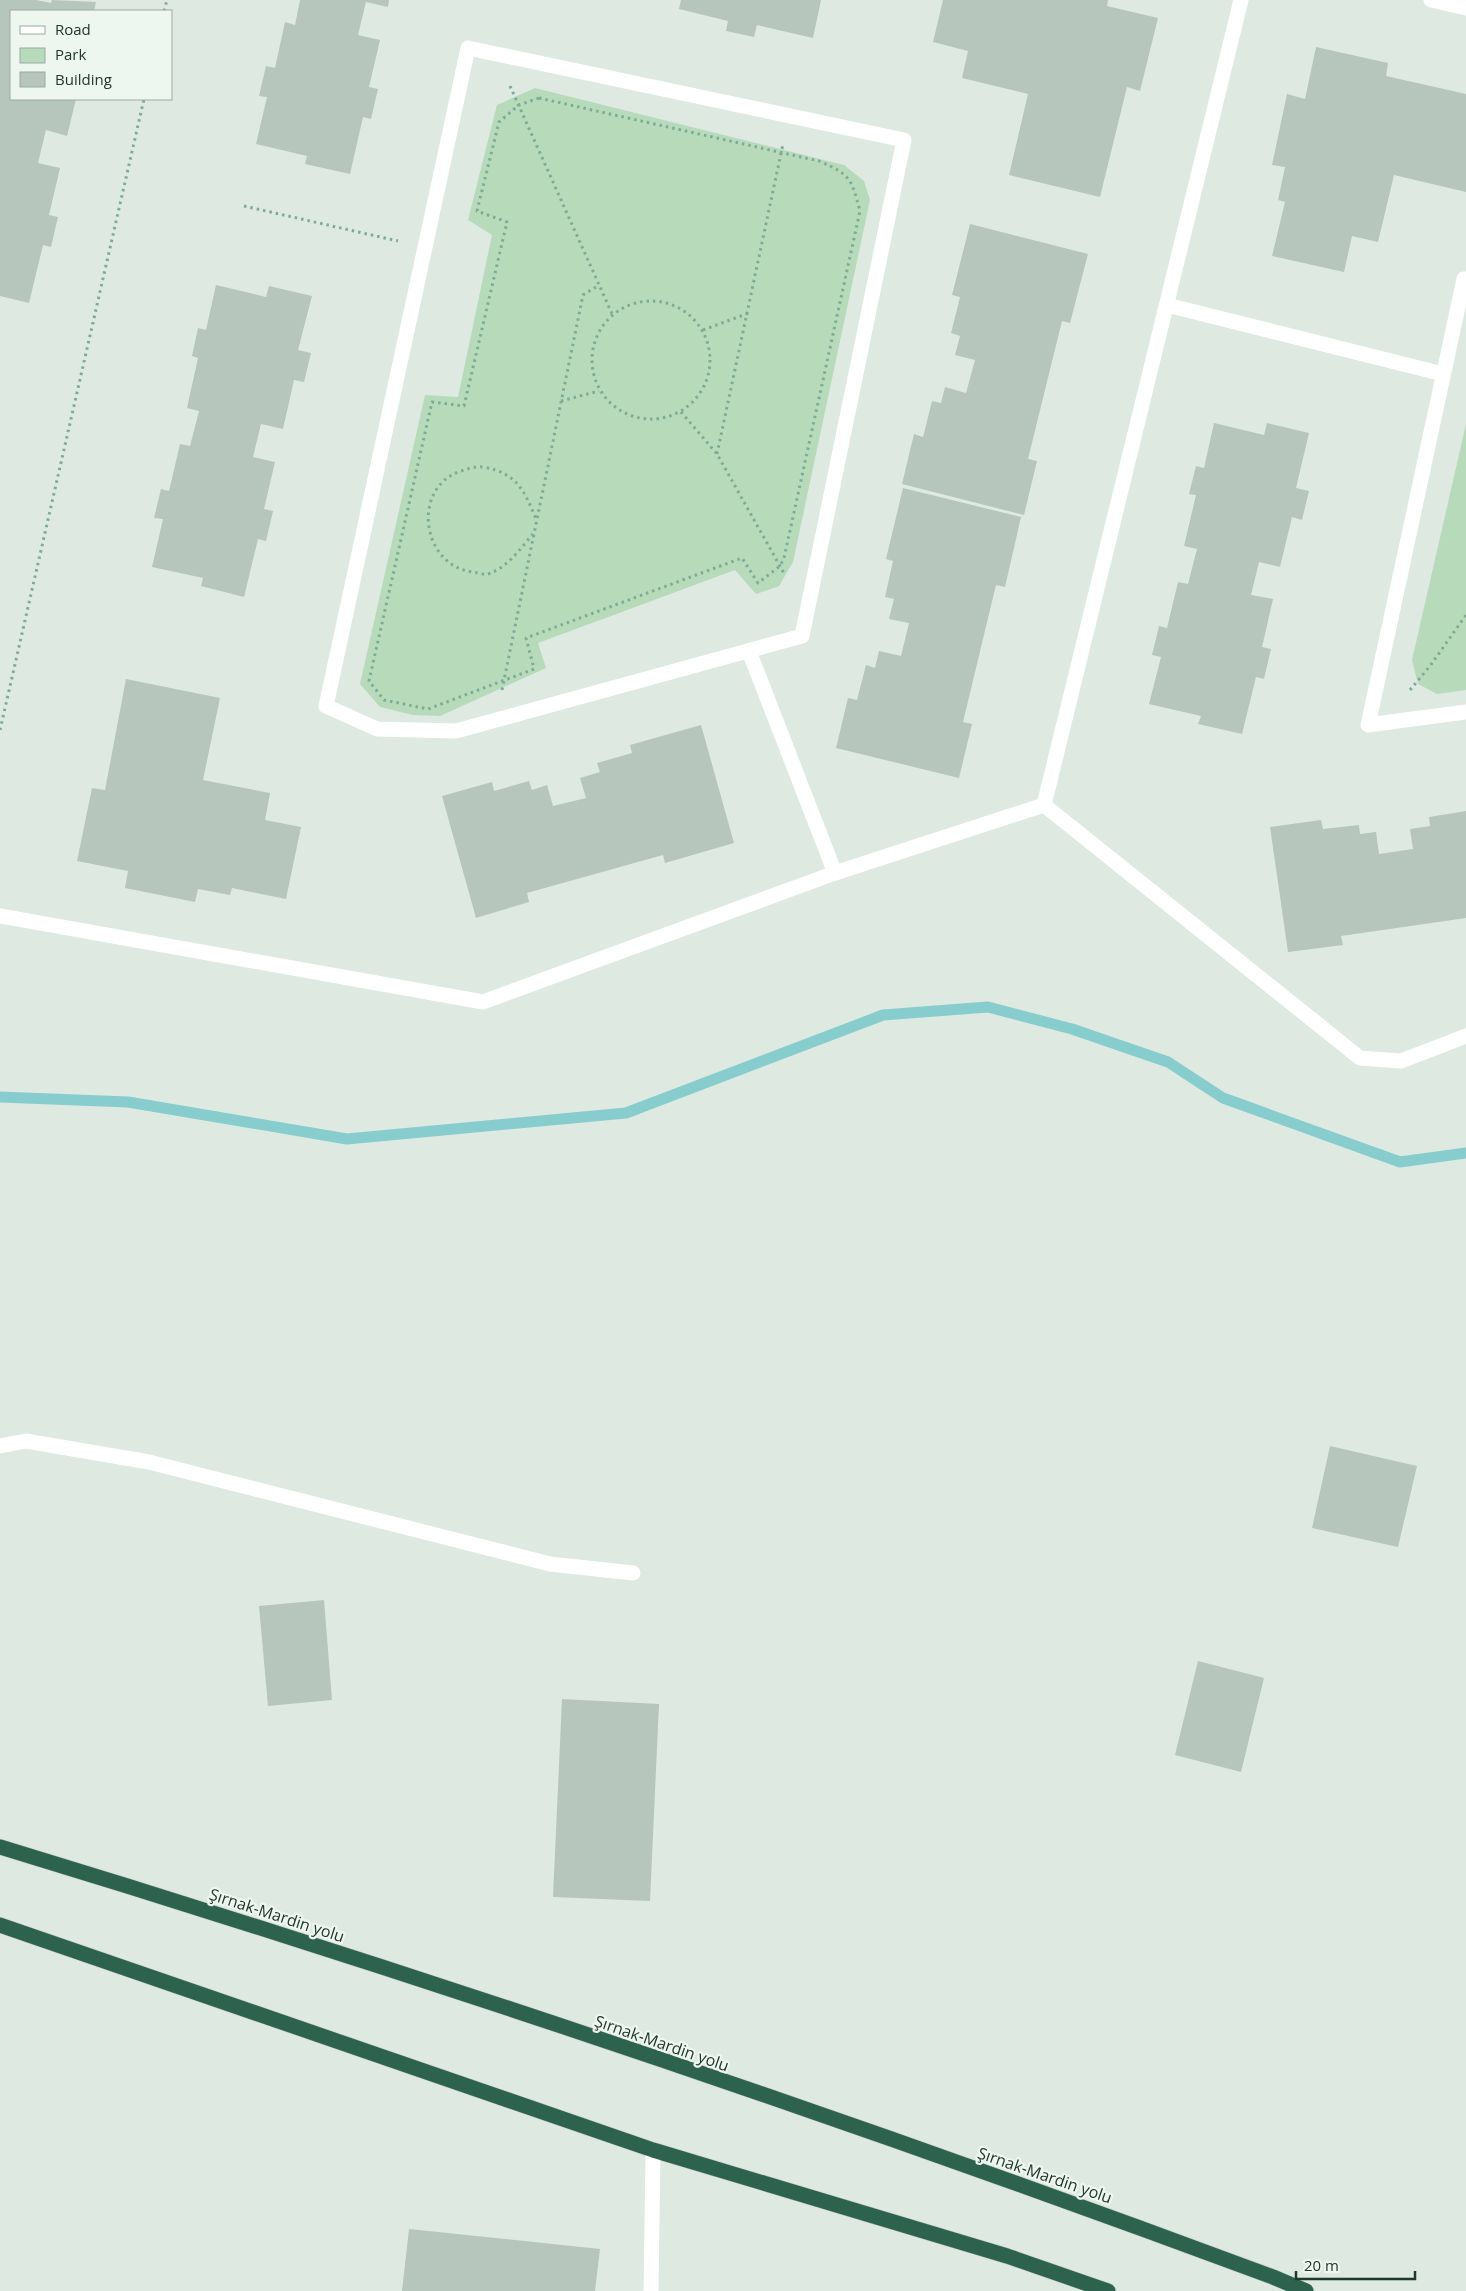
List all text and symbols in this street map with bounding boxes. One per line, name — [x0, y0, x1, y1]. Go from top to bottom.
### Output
legend — [10, 10, 172, 100]
text: Road — [55, 19, 91, 39]
text: Park — [55, 44, 86, 64]
text: Building — [55, 69, 112, 89]
street label: Şırnak-Mardin yolu — [207, 1883, 347, 1947]
street label: Şırnak-Mardin yolu — [592, 2010, 732, 2076]
street label: Şırnak-Mardin yolu — [975, 2142, 1115, 2208]
scale bar — [1296, 2248, 1415, 2280]
text: 20 m — [1304, 2255, 1339, 2275]

